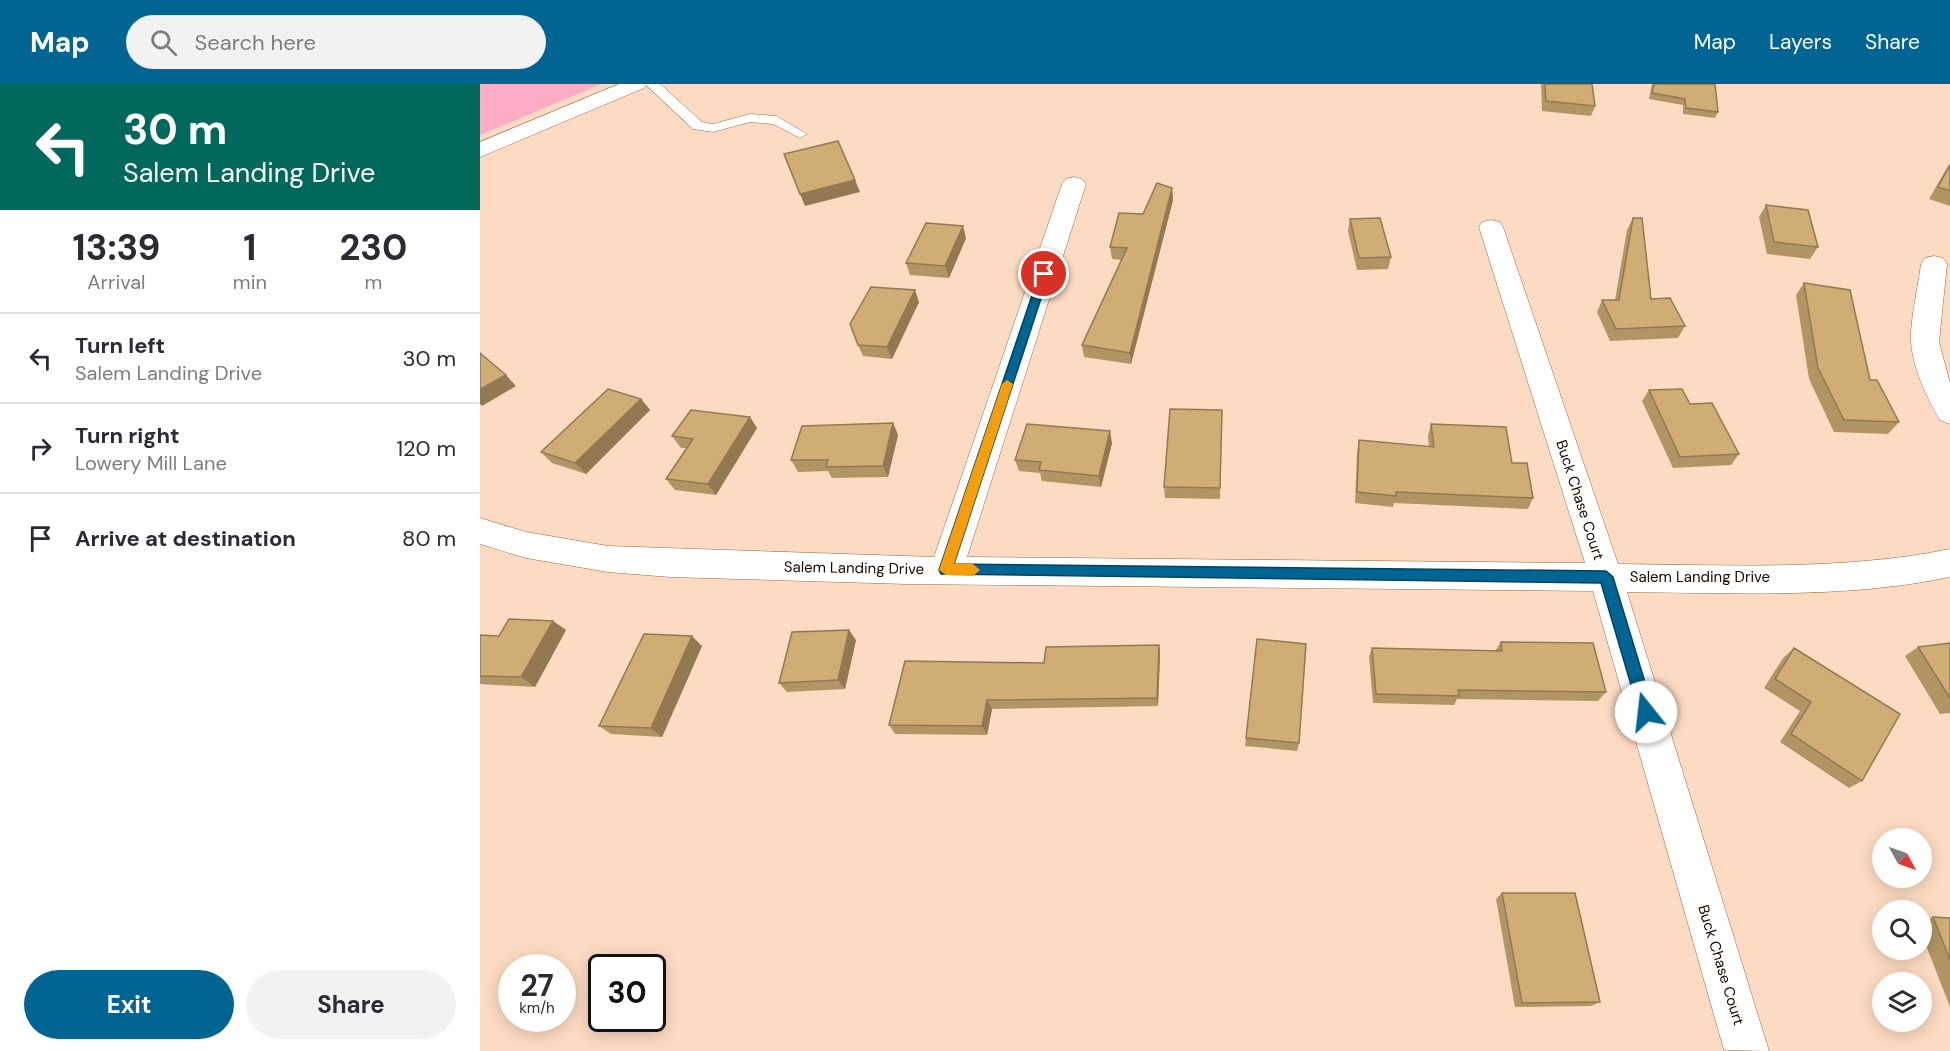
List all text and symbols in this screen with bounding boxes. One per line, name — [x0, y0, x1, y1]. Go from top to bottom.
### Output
search box — [126, 15, 546, 69]
text: Map — [30, 24, 90, 61]
icon: search — [147, 26, 180, 59]
text: Search here — [195, 28, 316, 57]
text: Map — [1694, 28, 1736, 56]
text: Layers — [1769, 28, 1832, 56]
text: Share — [1865, 28, 1920, 56]
text: 30 m — [123, 102, 227, 157]
icon: left — [24, 108, 102, 186]
text: Salem Landing Drive — [123, 155, 375, 190]
text: 13:39 — [73, 224, 160, 271]
text: 1 — [243, 224, 256, 271]
text: 230 — [340, 224, 407, 271]
pin — [1018, 248, 1069, 299]
icon: arrive — [1027, 257, 1060, 290]
text: Arrival — [87, 269, 146, 295]
text: min — [233, 269, 267, 295]
text: m — [365, 269, 382, 295]
text: Turn left — [75, 331, 165, 360]
icon: left — [24, 342, 57, 375]
text: 30 m — [402, 344, 456, 373]
text: Salem Landing Drive — [75, 360, 262, 386]
text: Turn right — [75, 421, 180, 450]
icon: right — [24, 432, 57, 465]
text: 120 m — [396, 434, 456, 463]
street label: Buck Chase Court — [1551, 437, 1609, 563]
text: Lowery Mill Lane — [75, 450, 227, 476]
icon: arrive — [24, 522, 57, 555]
text: Arrive at destination — [75, 524, 296, 553]
text: 80 m — [402, 524, 456, 553]
street label: Salem Landing Drive — [784, 557, 924, 579]
street label: Salem Landing Drive — [1630, 567, 1770, 587]
position arrow — [1614, 680, 1678, 744]
north arrow — [1872, 828, 1932, 888]
map controls — [1872, 828, 1932, 1032]
button: search — [1872, 900, 1932, 960]
street label: Buck Chase Court — [1693, 902, 1749, 1028]
speed limit sign: 30 — [588, 954, 666, 1032]
text: 27 — [520, 966, 554, 1005]
button: Exit — [24, 970, 234, 1039]
button: Share — [246, 970, 456, 1039]
button: layers — [1872, 972, 1932, 1032]
text: km/h — [519, 998, 555, 1018]

